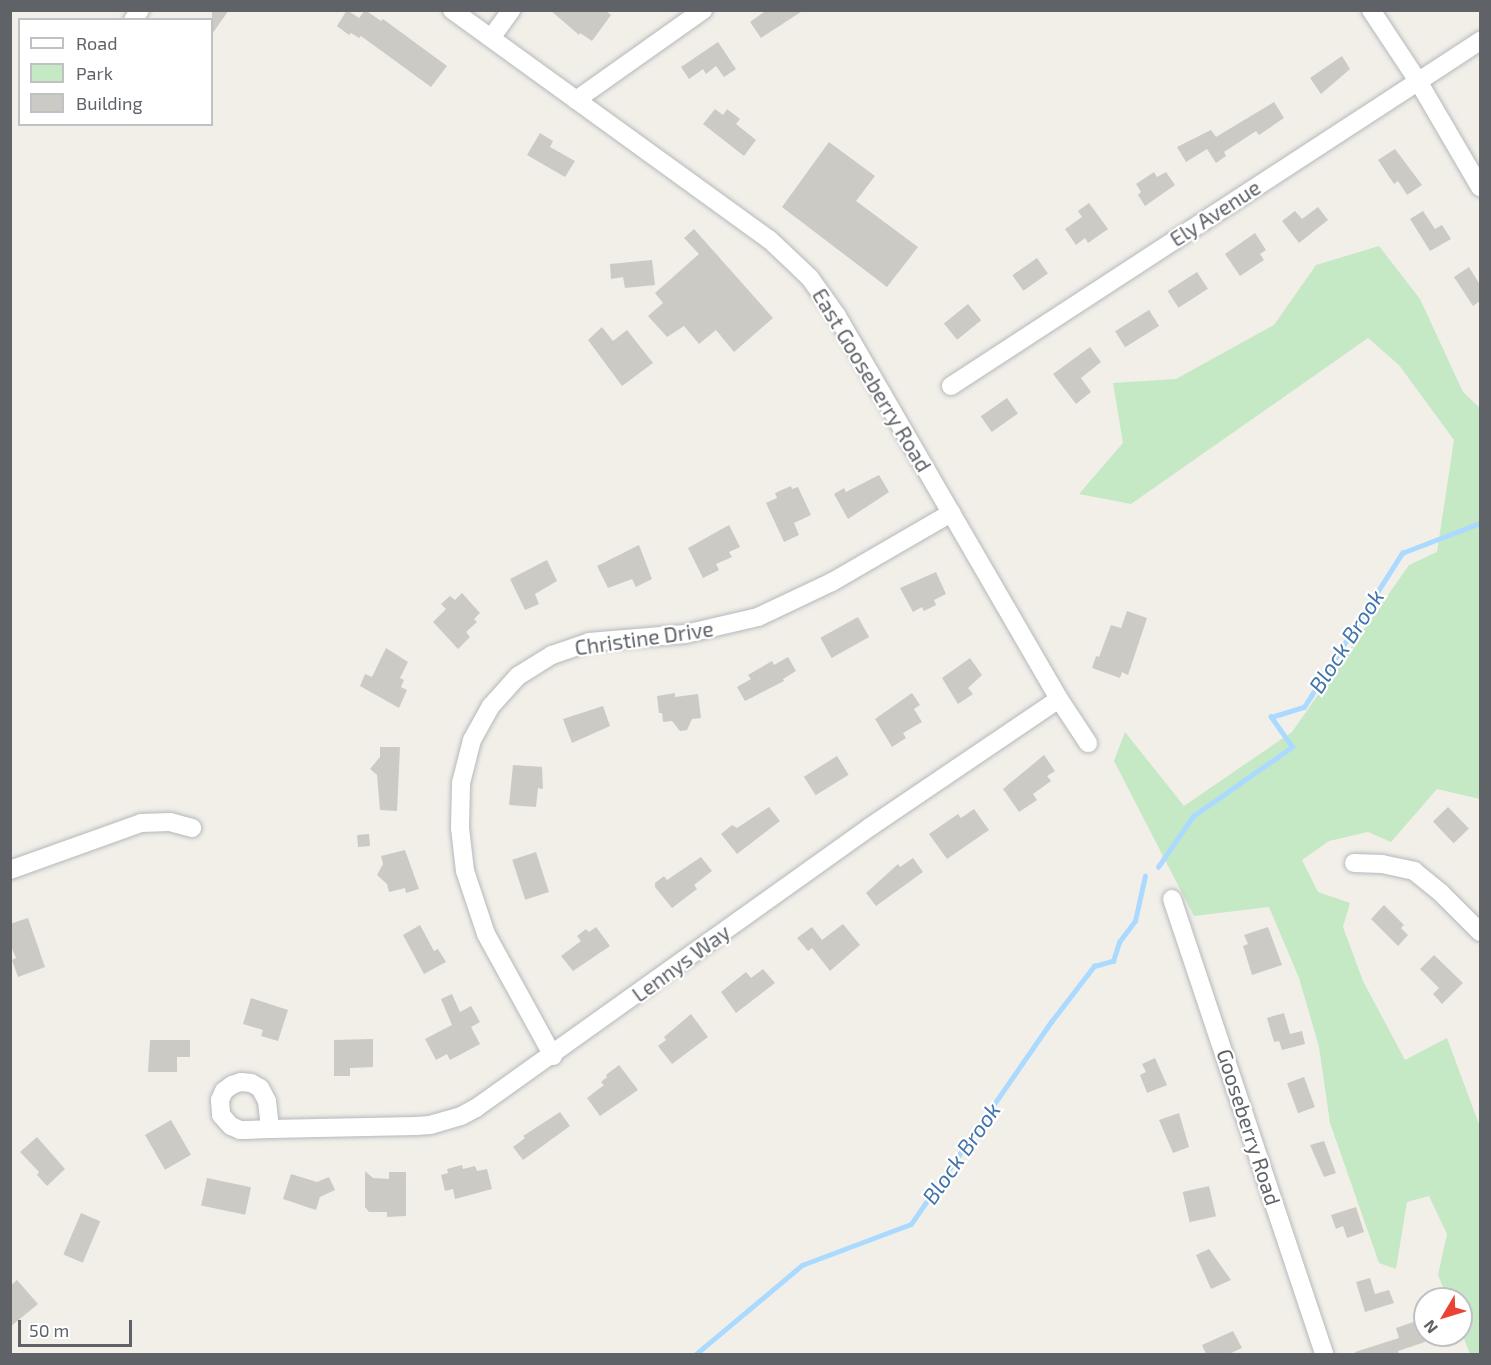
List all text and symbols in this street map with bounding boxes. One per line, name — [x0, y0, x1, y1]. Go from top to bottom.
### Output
legend — [18, 18, 213, 126]
text: Road — [76, 32, 117, 54]
text: Park — [76, 62, 113, 84]
text: Building — [76, 92, 143, 114]
street label: Ely Avenue — [1165, 174, 1265, 252]
street label: East Gooseberry Road — [807, 284, 937, 476]
water label: Block Brook — [1303, 584, 1389, 698]
street label: Christine Drive — [573, 616, 715, 660]
street label: Lennys Way — [627, 919, 735, 1007]
street label: Gooseberry Road — [1212, 1045, 1286, 1209]
water label: Block Brook — [916, 1097, 1006, 1209]
north arrow — [1413, 1287, 1473, 1347]
scale bar — [21, 1308, 135, 1346]
text: N — [1419, 1317, 1441, 1338]
text: 50 m — [29, 1319, 69, 1341]

